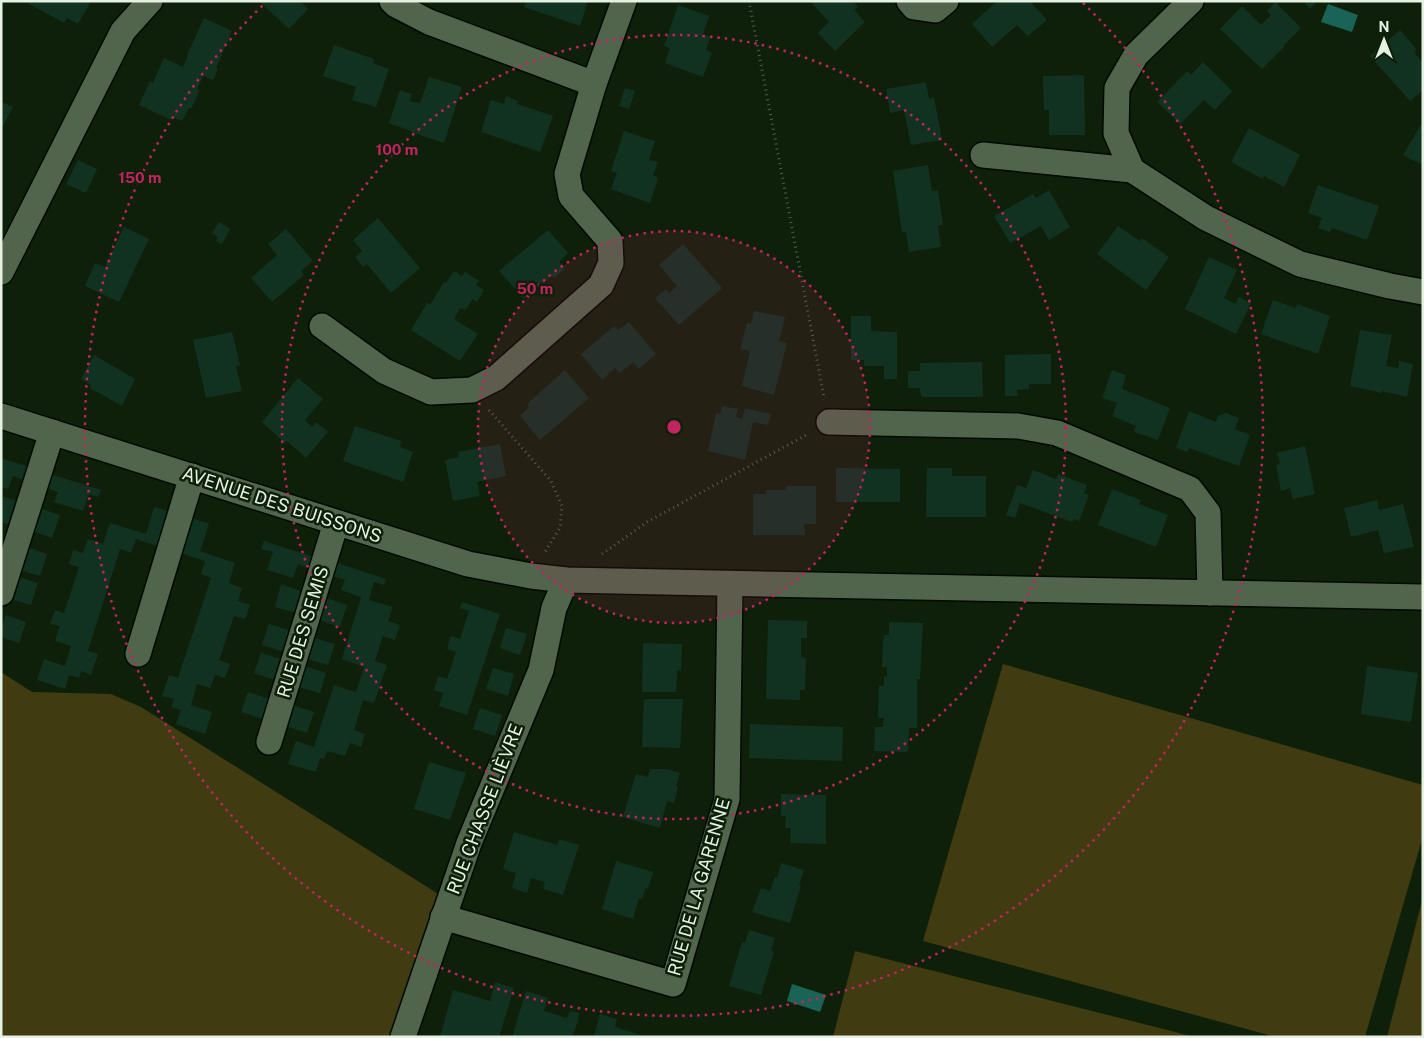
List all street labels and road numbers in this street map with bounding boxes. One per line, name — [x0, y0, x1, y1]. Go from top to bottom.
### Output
street label: AVENUE DES BUISSONS — [180, 462, 385, 547]
street label: RUE DES SEMIS — [273, 564, 333, 700]
street label: RUE CHASSE LIÈVRE — [441, 720, 527, 897]
street label: RUE DE LA GARENNE — [663, 796, 734, 978]

